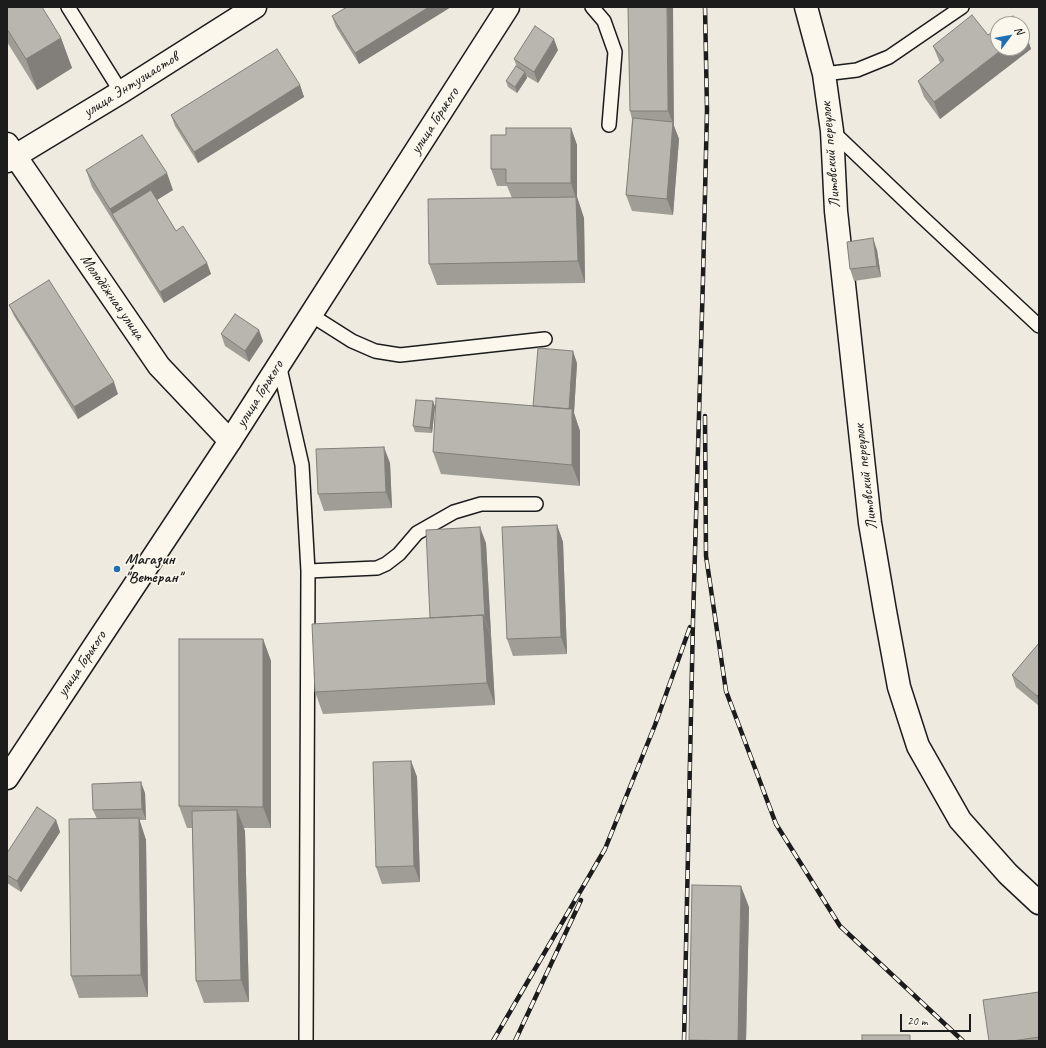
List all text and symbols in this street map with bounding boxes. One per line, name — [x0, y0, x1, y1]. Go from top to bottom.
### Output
north arrow — [990, 16, 1030, 56]
text: N — [1012, 24, 1027, 37]
street label: улица Энтузиастов — [80, 48, 182, 122]
street label: улица Горького — [406, 84, 464, 158]
street label: Литовский переулок — [817, 101, 845, 209]
street label: Молодёжная улица — [75, 251, 149, 343]
street label: улица Горького — [232, 357, 288, 431]
street label: Литовский переулок — [850, 423, 882, 531]
place label: Магазин "Ветеран" — [125, 550, 182, 588]
marker: Магазин "Ветеран" — [112, 564, 122, 574]
street label: улица Горького — [53, 627, 111, 701]
scale bar — [902, 1006, 973, 1032]
text: 20 m — [907, 1013, 927, 1029]

